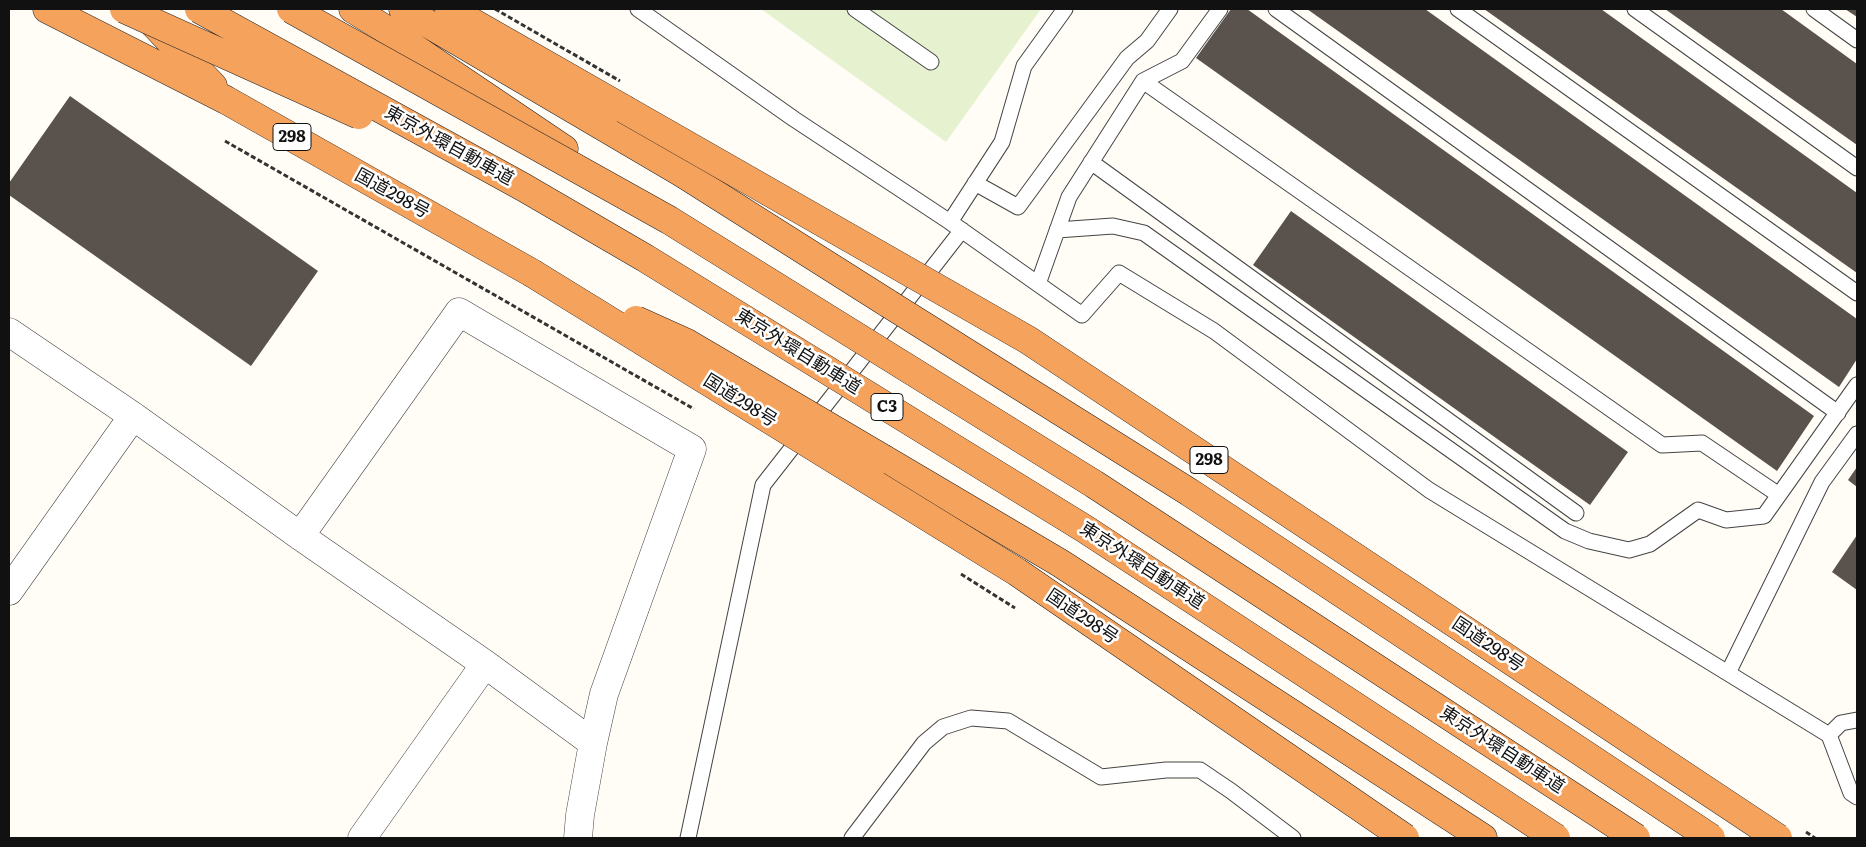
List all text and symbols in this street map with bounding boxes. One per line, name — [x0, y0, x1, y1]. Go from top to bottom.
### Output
street label: 東京外環自動車道 — [381, 102, 517, 190]
road number: 298 — [273, 124, 311, 150]
street label: 国道298号 — [351, 165, 433, 223]
street label: 東京外環自動車道 — [731, 305, 865, 399]
street label: 国道298号 — [699, 370, 781, 432]
road number: C3 — [871, 394, 903, 421]
road number: 298 — [1190, 446, 1228, 474]
street label: 東京外環自動車道 — [1076, 518, 1208, 614]
street label: 国道298号 — [1042, 585, 1122, 649]
street label: 国道298号 — [1448, 613, 1528, 677]
street label: 東京外環自動車道 — [1436, 702, 1568, 798]

